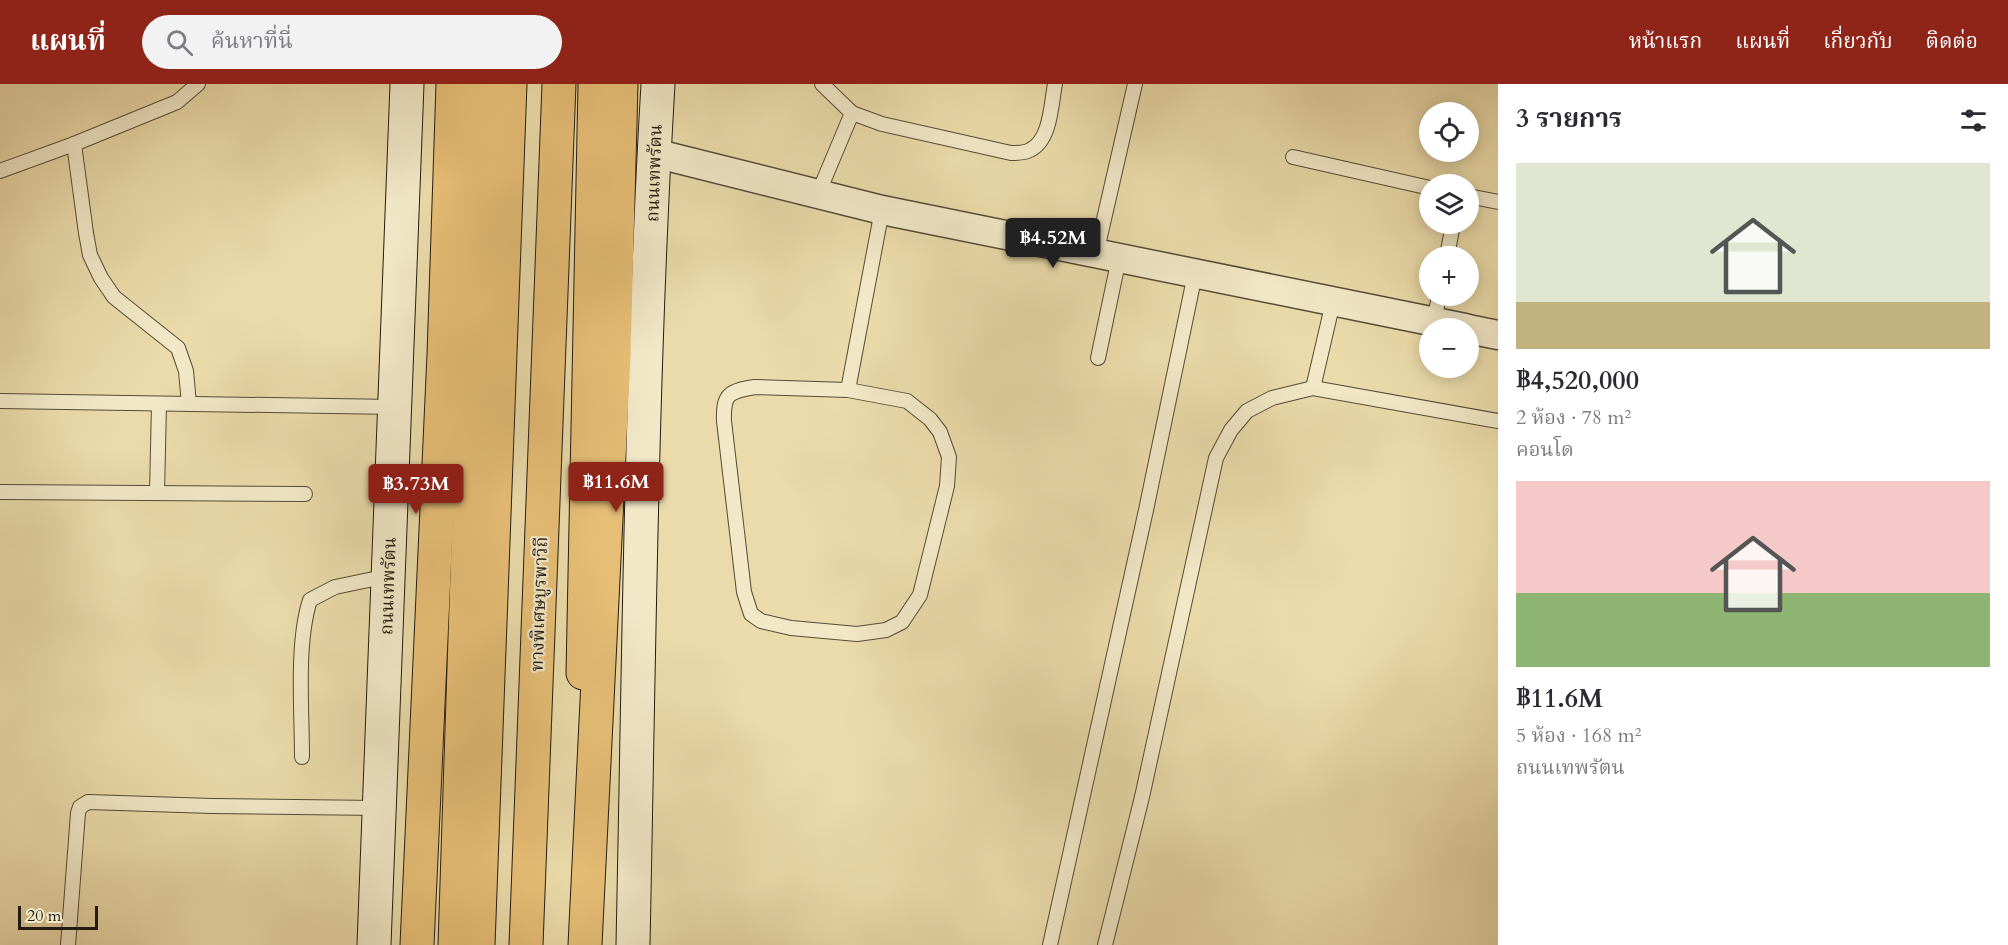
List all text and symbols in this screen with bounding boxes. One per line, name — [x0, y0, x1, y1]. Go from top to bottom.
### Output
search box — [142, 15, 562, 69]
text: แผนที่ — [30, 22, 106, 60]
icon: search — [163, 26, 196, 59]
text: ค้นหาที่นี่ — [211, 26, 293, 56]
text: หน้าแรก — [1629, 27, 1702, 56]
text: แผนที่ — [1735, 27, 1790, 56]
text: เกี่ยวกับ — [1823, 27, 1893, 56]
text: ติดต่อ — [1926, 27, 1978, 56]
text: 3 รายการ — [1516, 101, 1622, 136]
map controls — [1419, 102, 1479, 378]
button: locate — [1419, 102, 1479, 162]
icon: filters — [1957, 104, 1990, 137]
street label: ถนนเทพรัตน — [640, 124, 669, 222]
button: layers — [1419, 174, 1479, 234]
icon: home — [1699, 202, 1807, 310]
pin: ฿4.52M — [1004, 218, 1102, 269]
text: ฿4.52M — [1019, 224, 1087, 251]
button: + — [1419, 246, 1479, 306]
button: − — [1419, 318, 1479, 378]
text: ฿4,520,000 — [1516, 363, 1639, 398]
text: 2 ห้อง · 78 m² — [1516, 404, 1631, 431]
text: คอนโด — [1516, 436, 1574, 463]
pin: ฿11.6M — [567, 462, 665, 513]
pin: ฿3.73M — [367, 464, 465, 515]
text: ฿11.6M — [582, 468, 650, 495]
text: ฿3.73M — [382, 470, 450, 497]
icon: home — [1699, 520, 1807, 628]
street label: ทางพิเศษบูรพาวิถี — [525, 536, 554, 672]
street label: ถนนเทพรัตน — [374, 537, 403, 635]
text: ฿11.6M — [1516, 681, 1603, 716]
text: 5 ห้อง · 168 m² — [1516, 722, 1641, 749]
text: ถนนเทพรัตน — [1516, 754, 1625, 781]
scale bar — [18, 903, 98, 930]
text: 20 m — [27, 905, 61, 927]

